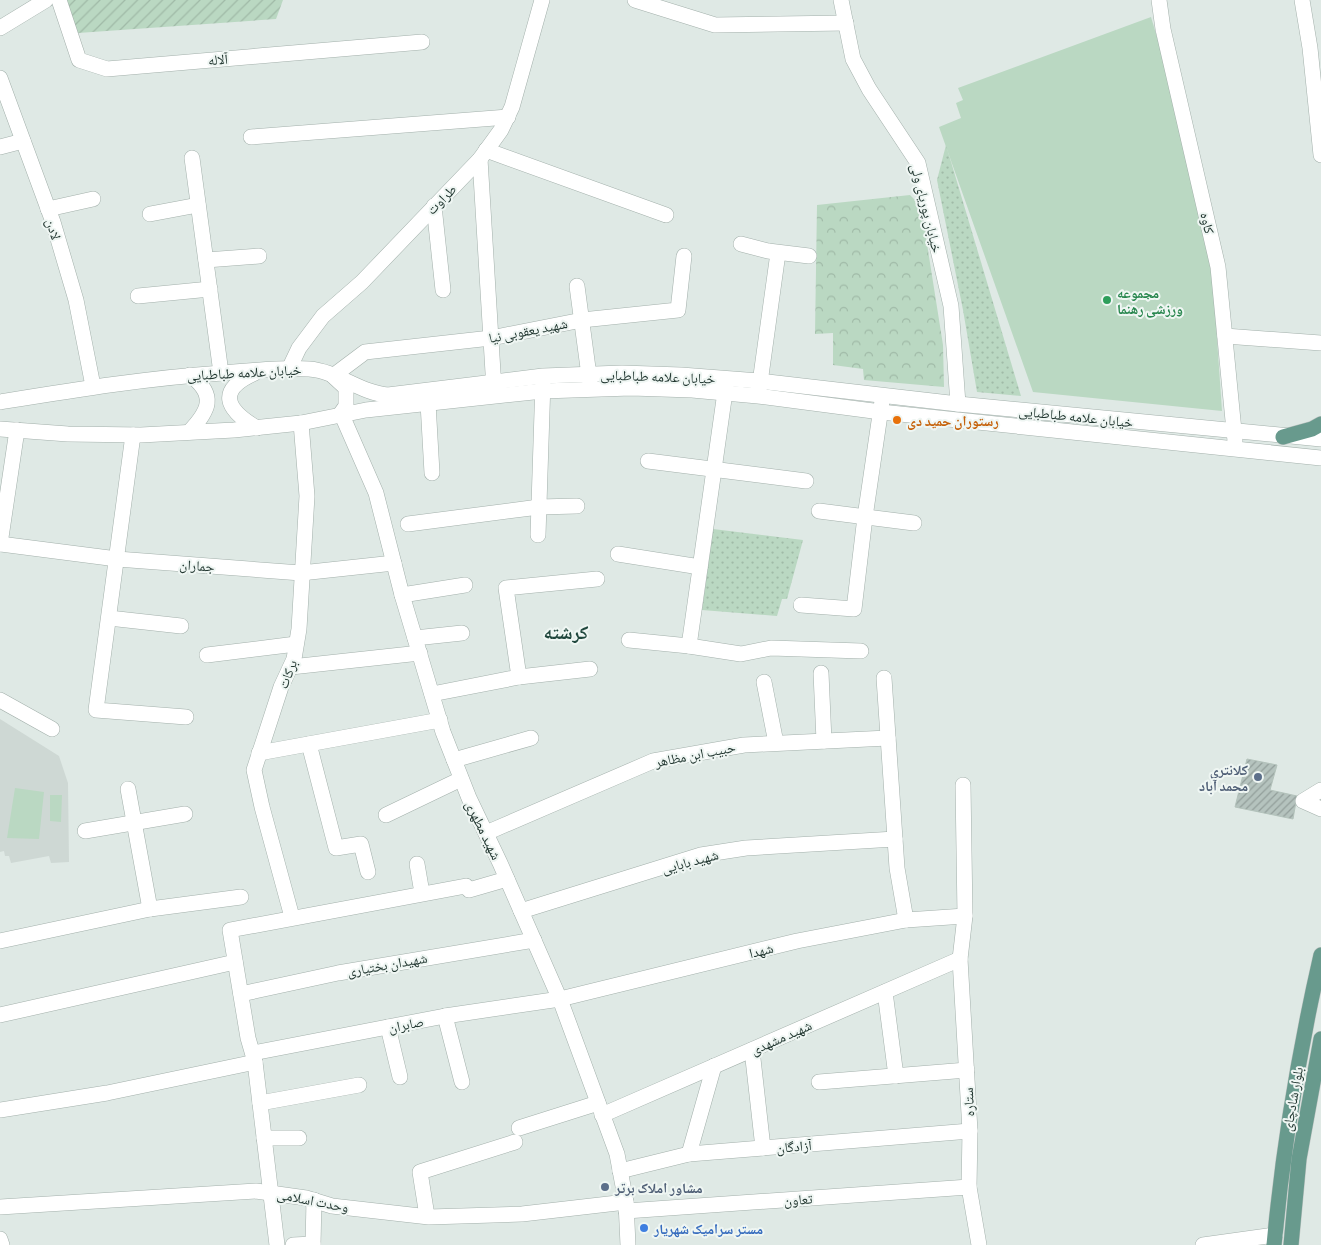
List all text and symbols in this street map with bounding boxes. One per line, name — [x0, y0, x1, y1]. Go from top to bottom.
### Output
street label: آلاله — [207, 50, 229, 68]
street label: خیابان پوریای ولی — [907, 162, 946, 255]
street label: طراوت — [423, 180, 460, 218]
street label: کاوه — [1196, 211, 1219, 236]
street label: لادن — [42, 216, 65, 242]
place label: مجموعه ورزشی رهنما — [1117, 284, 1183, 318]
marker: مجموعه ورزشی رهنما — [1101, 294, 1113, 306]
street label: شهید یعقوبی نیا — [487, 314, 569, 347]
street label: خیابان علامه طباطبایی — [186, 360, 302, 384]
street label: خیابان علامه طباطبایی — [600, 365, 716, 388]
street label: خیابان علامه طباطبایی — [1018, 402, 1134, 431]
place label: رستوران حمید دی — [907, 412, 999, 430]
marker: رستوران حمید دی — [891, 414, 903, 426]
street label: جماران — [179, 555, 215, 576]
district label: کرشته — [544, 620, 589, 643]
street label: برکات — [274, 657, 301, 691]
street label: حبیب ابن مظاهر — [652, 738, 737, 771]
place label: کلانتری محمد آباد — [1199, 761, 1248, 794]
marker: کلانتری محمد آباد — [1252, 771, 1264, 783]
street label: شهید مطهری — [461, 798, 506, 863]
street label: شهید بابایی — [660, 845, 721, 878]
street label: شهدا — [747, 939, 775, 961]
street label: شهیدان بختیاری — [345, 949, 429, 980]
street label: صابران — [387, 1012, 425, 1037]
street label: شهید مشهدی — [748, 1016, 815, 1059]
street label: بلوار شادچای — [1278, 1065, 1307, 1133]
street label: ستاره — [959, 1087, 978, 1117]
street label: آزادگان — [776, 1136, 813, 1157]
place label: مشاور املاک برتر — [614, 1179, 703, 1196]
marker: مشاور املاک برتر — [599, 1181, 611, 1193]
street label: وحدت اسلامی — [276, 1185, 350, 1216]
street label: تعاون — [783, 1189, 813, 1209]
place label: مستر سرامیک شهریار — [653, 1220, 763, 1238]
marker: مستر سرامیک شهریار — [638, 1222, 650, 1234]

